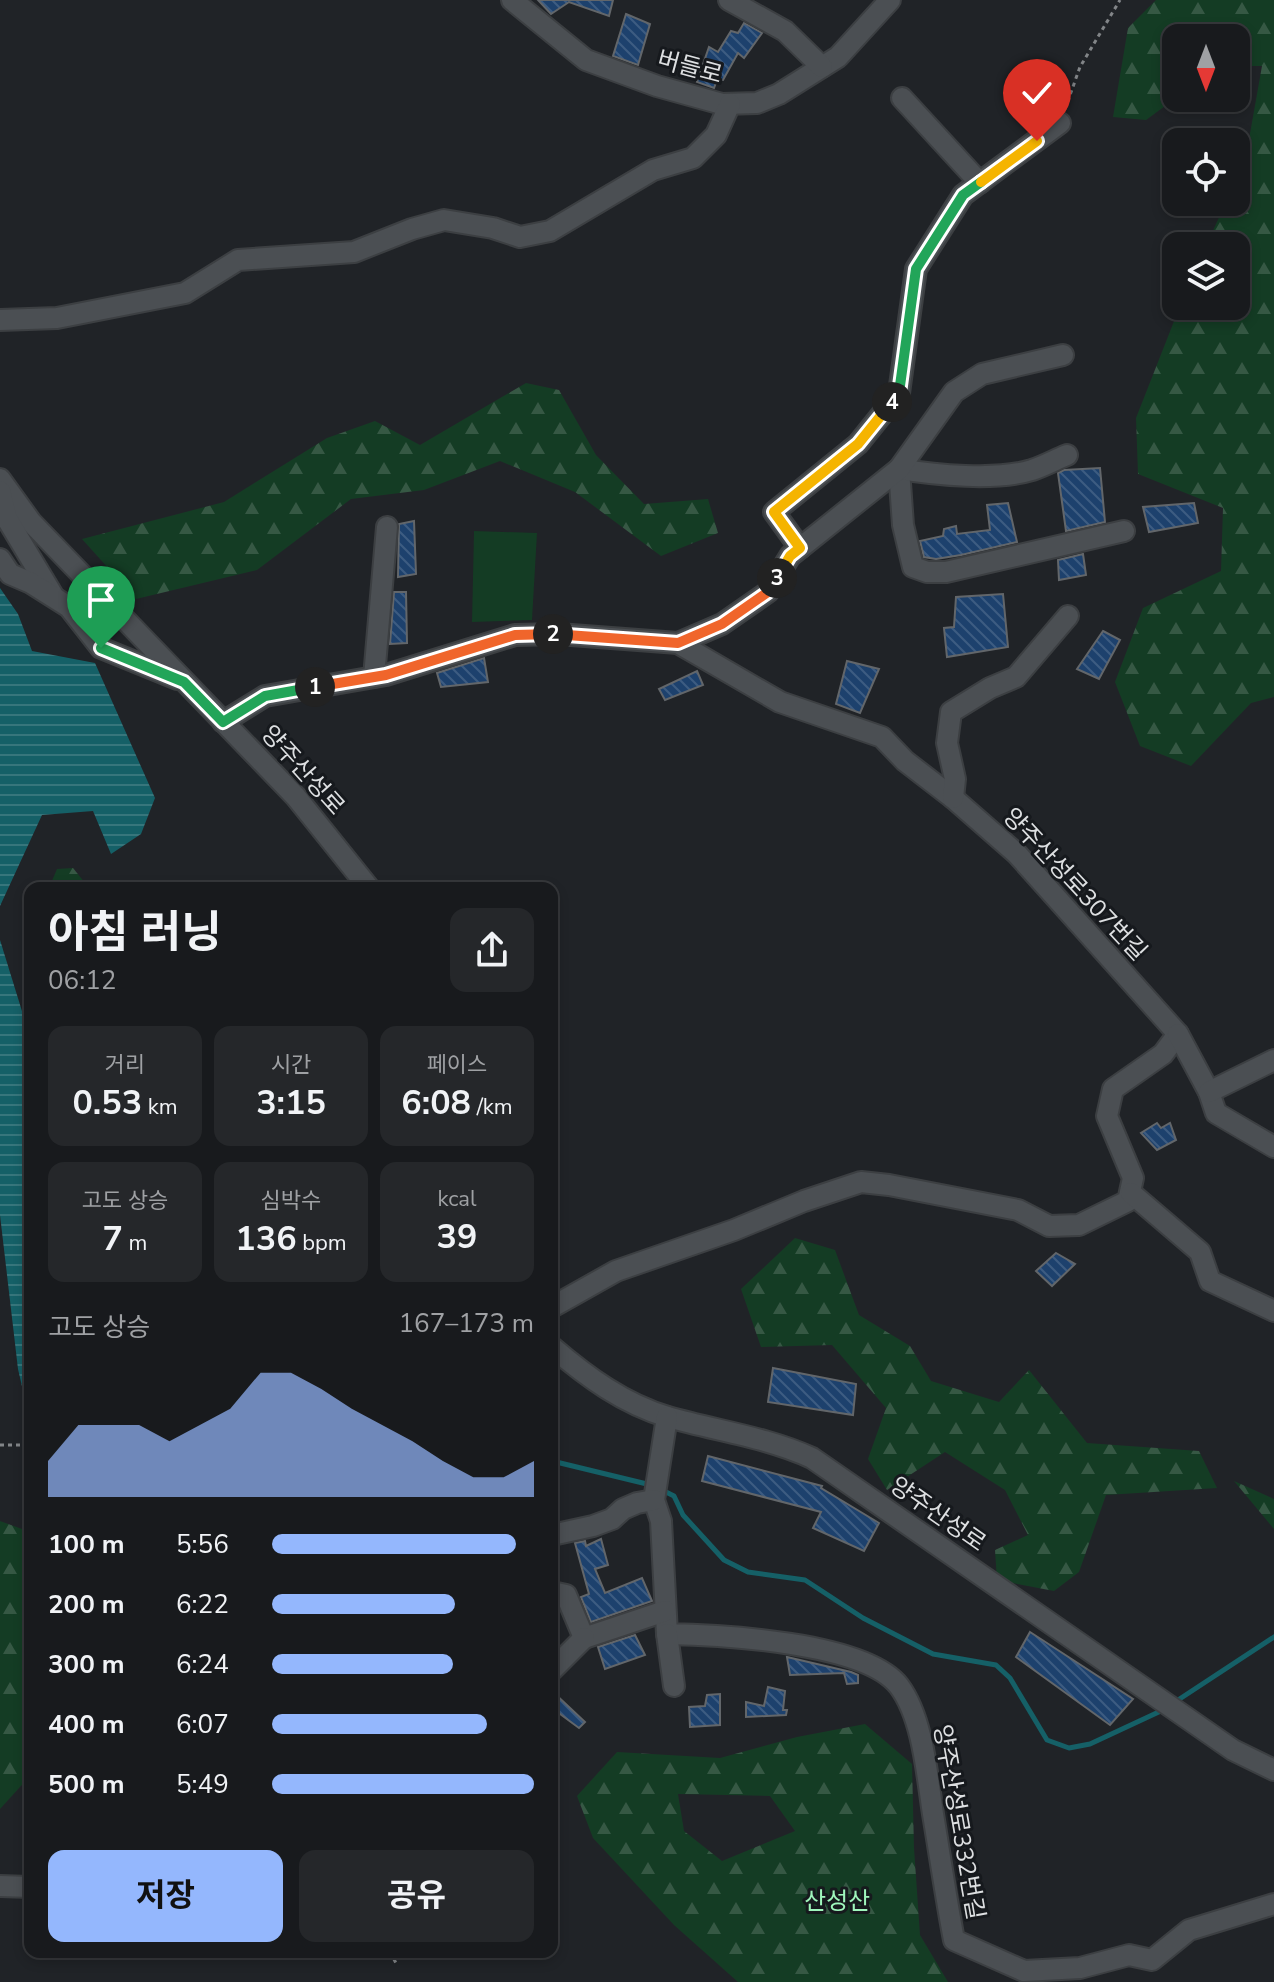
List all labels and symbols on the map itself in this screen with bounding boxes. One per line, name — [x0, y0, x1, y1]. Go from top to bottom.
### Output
north arrow — [1162, 24, 1250, 112]
street label: 버들로 — [654, 43, 726, 91]
pin — [1003, 59, 1071, 141]
pin: 4 — [872, 382, 912, 422]
pin: 3 — [757, 558, 797, 598]
pin — [67, 566, 135, 648]
pin: 2 — [533, 614, 573, 654]
pin: 1 — [295, 667, 335, 707]
street label: 양주산성로 — [254, 718, 352, 822]
street label: 양주산성로307번길 — [996, 801, 1154, 967]
street label: 양주산성로 — [884, 1469, 992, 1559]
street label: 양주산성로332번길 — [926, 1722, 992, 1922]
park label: 산성산 — [804, 1885, 870, 1917]

